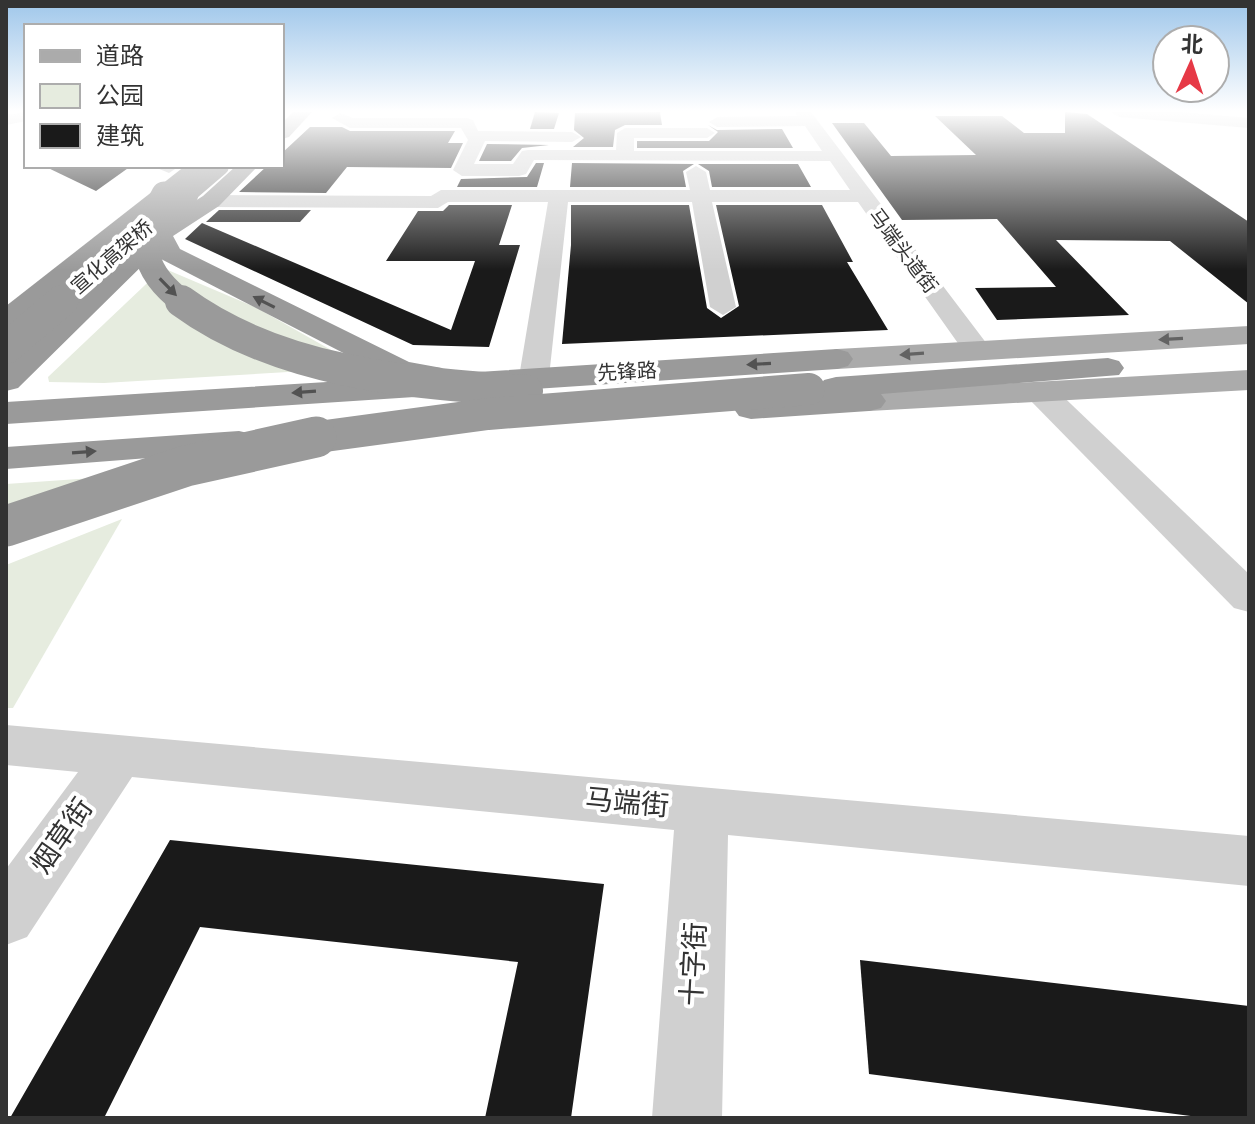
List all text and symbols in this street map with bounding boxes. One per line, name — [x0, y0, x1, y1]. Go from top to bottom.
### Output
legend — [24, 24, 284, 168]
north arrow — [1151, 24, 1231, 104]
text: 北 — [1180, 30, 1204, 59]
text: 道路 — [96, 41, 144, 71]
text: 公园 — [96, 81, 144, 111]
text: 建筑 — [96, 121, 144, 151]
street label: 马端头道街 — [863, 204, 943, 298]
street label: 宣化高架桥 — [66, 215, 158, 299]
one-way arrow — [158, 278, 176, 297]
one-way arrow — [252, 295, 275, 308]
one-way arrow — [1158, 333, 1183, 346]
one-way arrow — [899, 348, 924, 361]
street label: 先锋路 — [596, 358, 658, 386]
one-way arrow — [746, 358, 771, 371]
one-way arrow — [291, 386, 316, 399]
one-way arrow — [72, 445, 97, 458]
street label: 马端街 — [584, 782, 670, 824]
street label: 烟草街 — [24, 792, 100, 880]
street label: 十字街 — [675, 921, 713, 1007]

